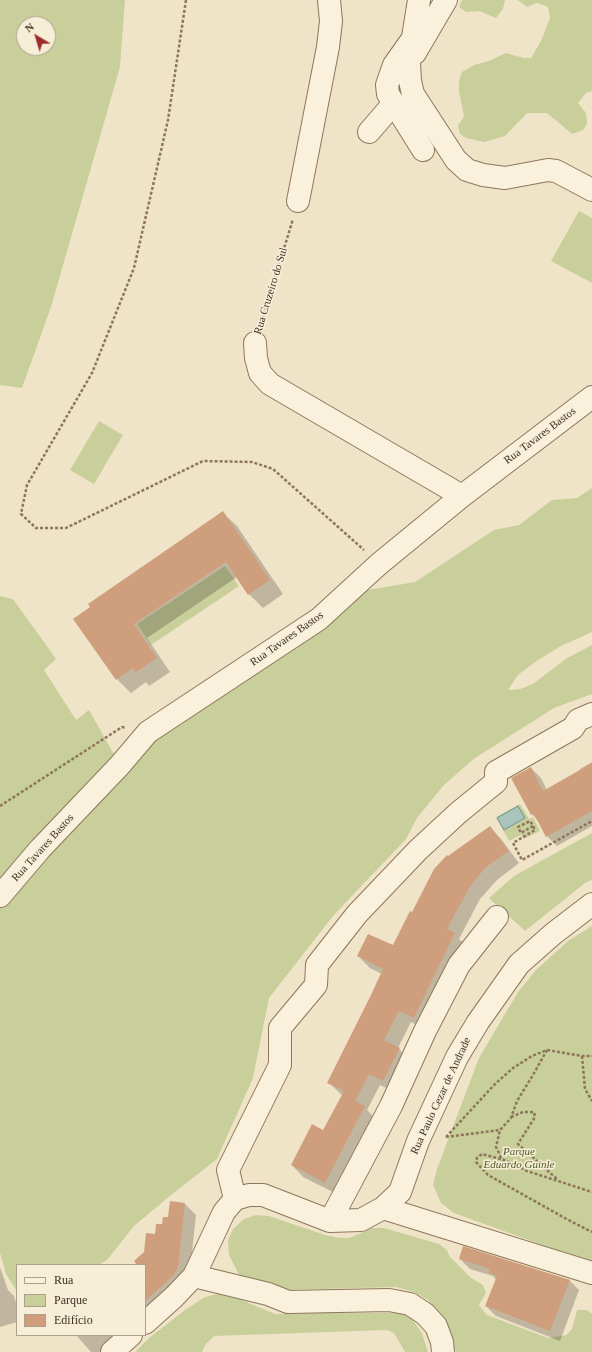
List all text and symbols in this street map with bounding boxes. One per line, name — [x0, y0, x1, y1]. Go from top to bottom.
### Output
north arrow — [16, 16, 56, 56]
text: N — [22, 20, 36, 35]
street label: Rua Cruzeiro do Sul — [252, 246, 290, 336]
street label: Rua Tavares Bastos — [501, 405, 579, 467]
street label: Rua Tavares Bastos — [248, 609, 326, 669]
street label: Rua Tavares Bastos — [9, 811, 77, 885]
street label: Rua Paulo Cezar de Andrade — [408, 1035, 474, 1157]
park label: Parque Eduardo Guinle — [484, 1145, 554, 1171]
legend — [16, 1264, 146, 1336]
text: Rua — [54, 1273, 73, 1287]
text: Parque — [54, 1293, 87, 1307]
text: Edifício — [54, 1313, 93, 1327]

